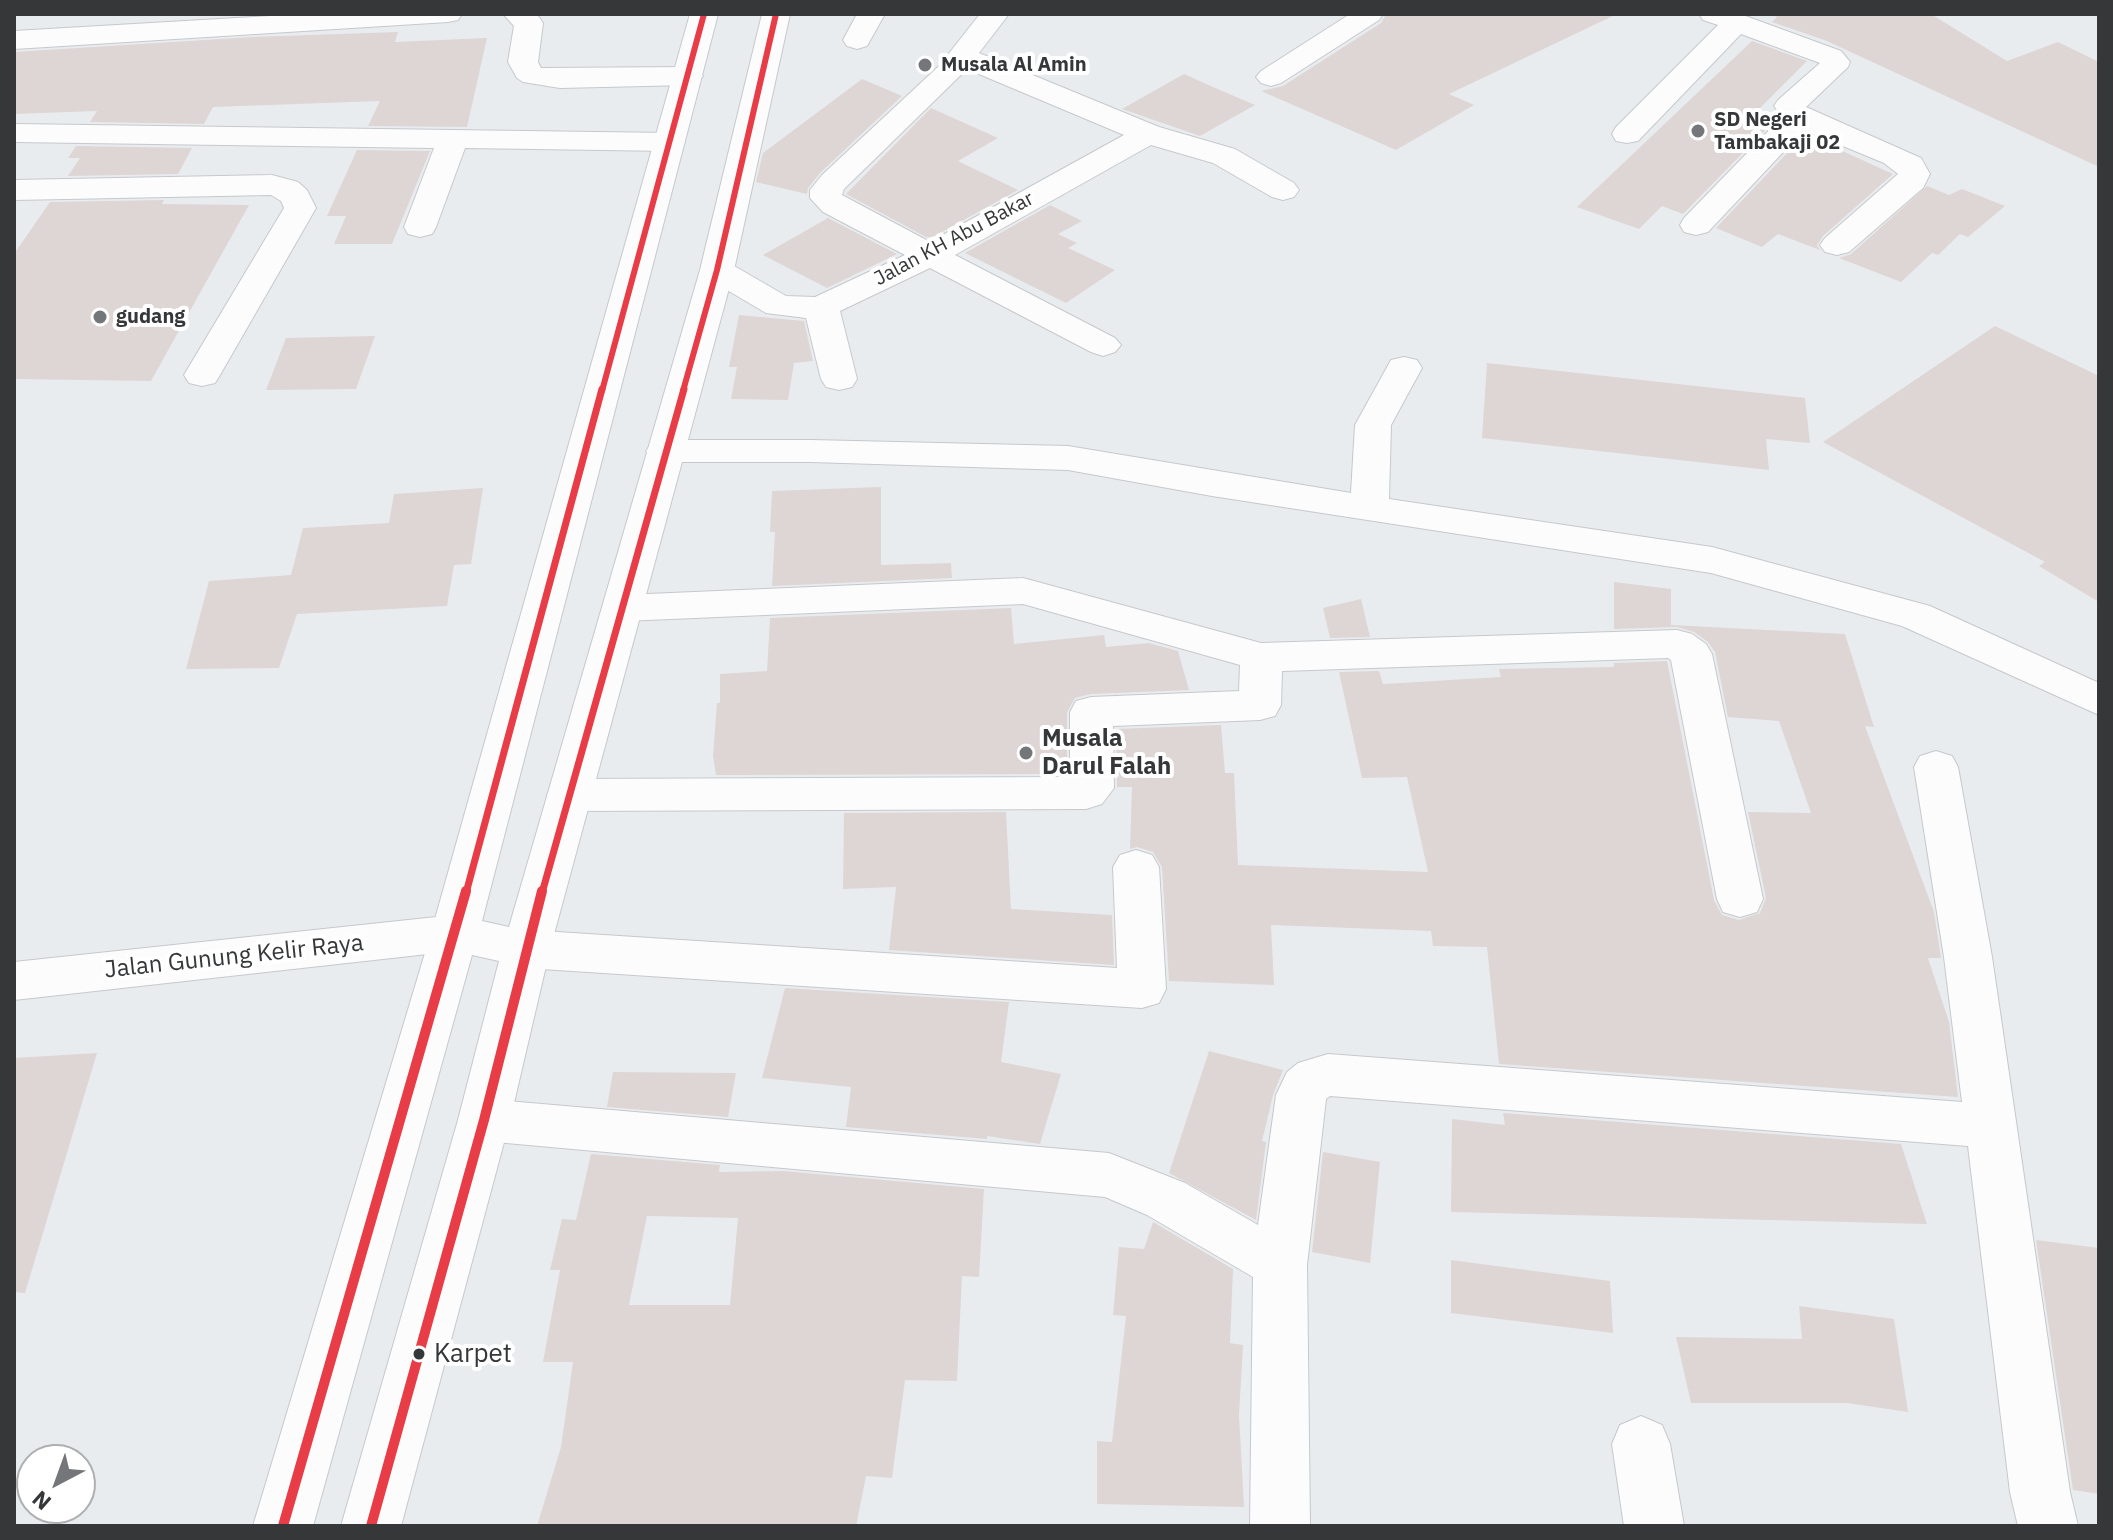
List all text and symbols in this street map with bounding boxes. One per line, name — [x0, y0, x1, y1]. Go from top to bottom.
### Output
place label: Musala Al Amin — [941, 53, 1087, 77]
marker: Musala Al Amin — [916, 56, 934, 74]
place label: SD Negeri Tambakaji 02 — [1714, 108, 1840, 155]
marker: SD Negeri Tambakaji 02 — [1689, 122, 1707, 140]
street label: Jalan KH Abu Bakar — [870, 187, 1038, 291]
place label: gudang — [116, 305, 185, 329]
marker: gudang — [91, 308, 109, 326]
place label: Musala Darul Falah — [1042, 725, 1171, 781]
marker: Musala Darul Falah — [1017, 744, 1035, 762]
street label: Jalan Gunung Kelir Raya — [103, 929, 365, 985]
place label: Karpet — [434, 1338, 512, 1370]
marker: Karpet — [411, 1346, 427, 1362]
north arrow — [16, 1444, 96, 1524]
text: N — [26, 1485, 57, 1517]

